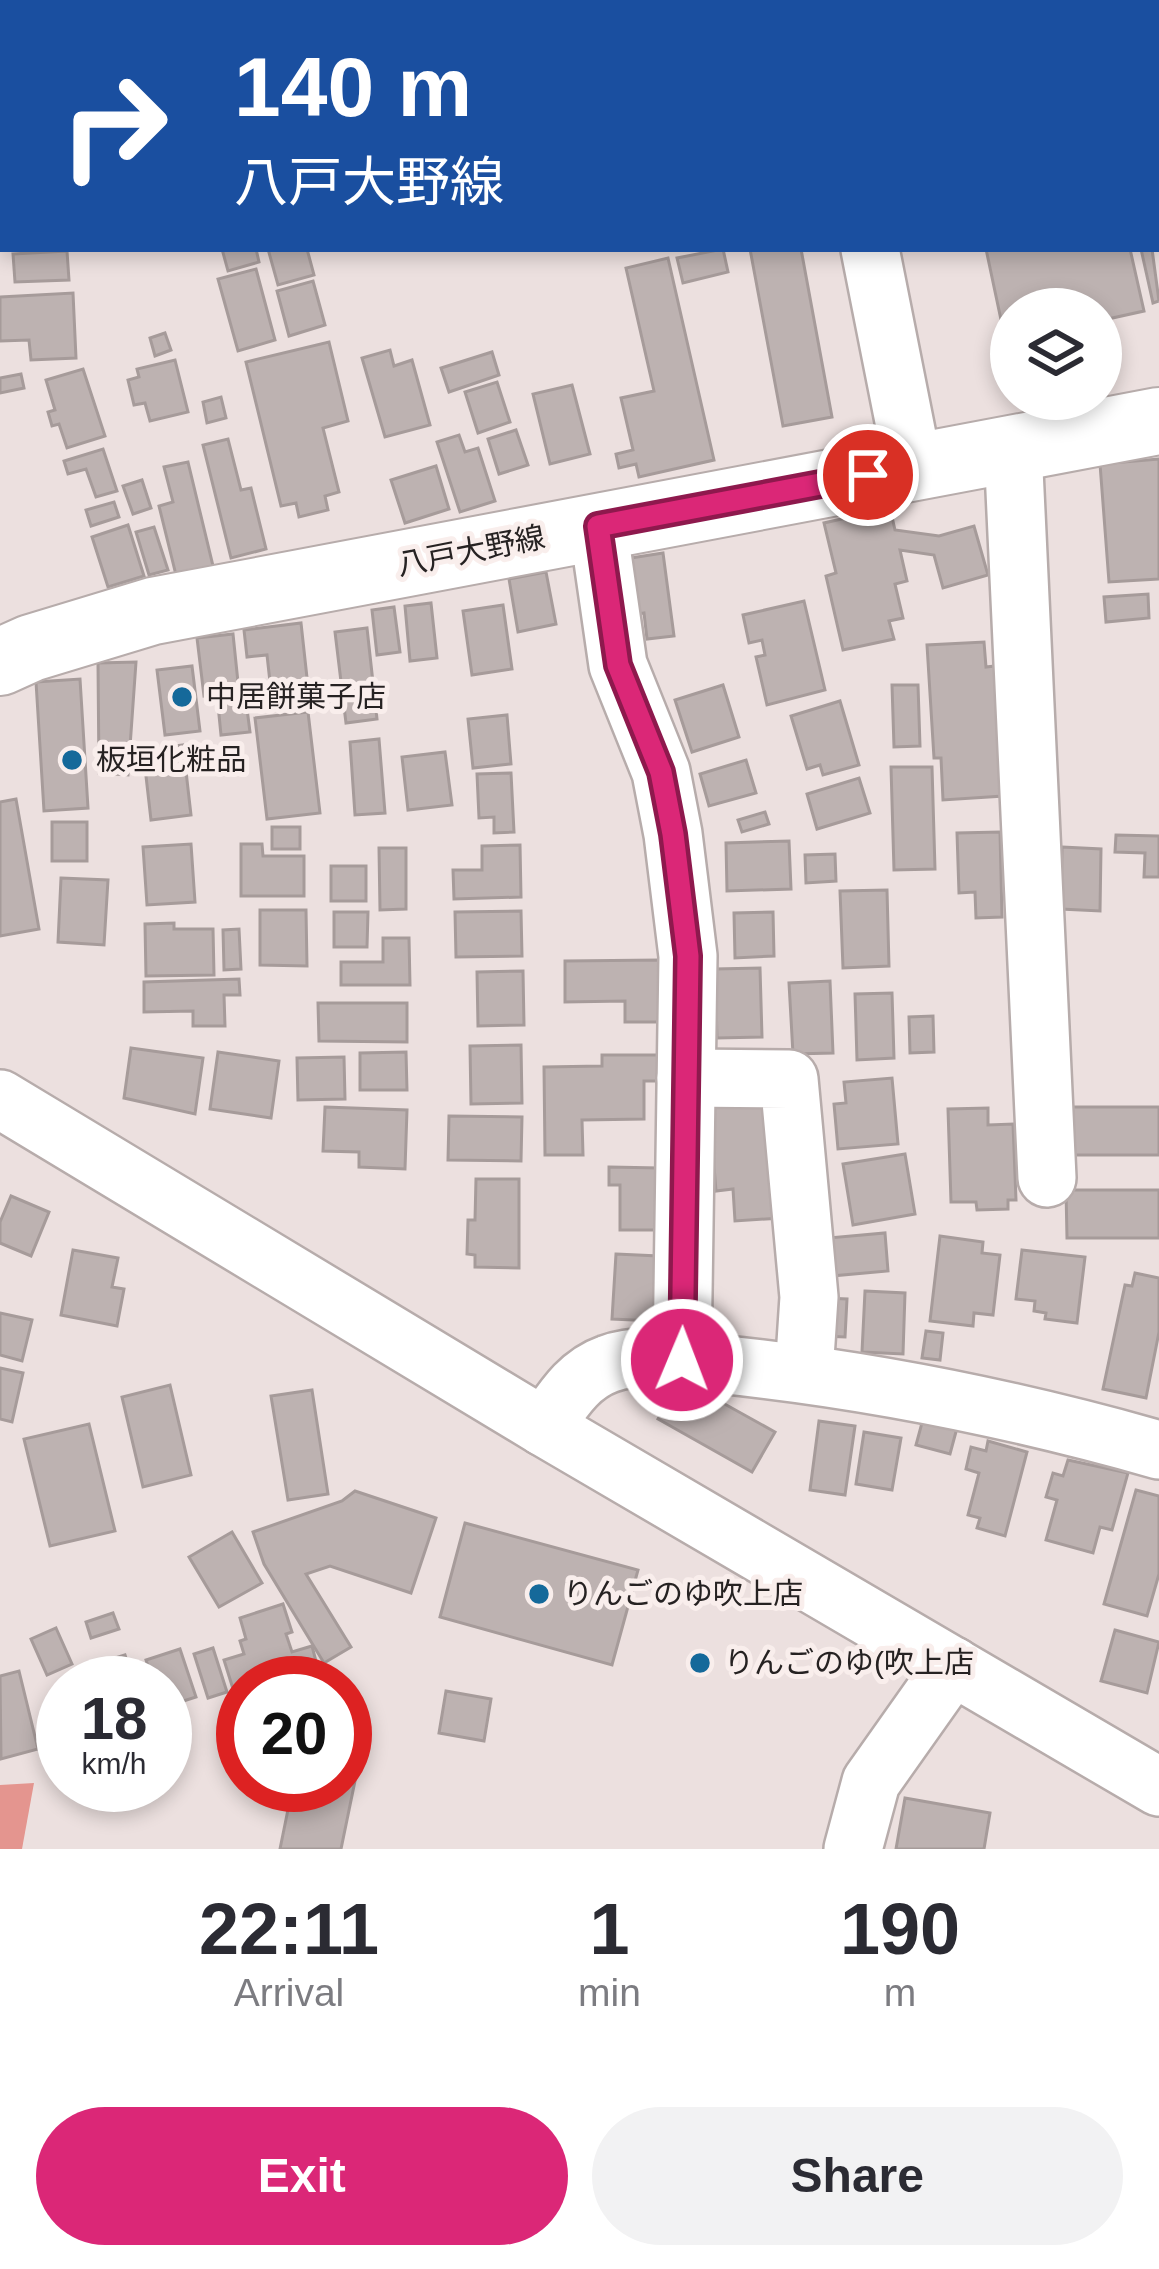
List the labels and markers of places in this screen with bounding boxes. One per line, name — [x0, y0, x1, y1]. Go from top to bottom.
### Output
pin — [817, 424, 919, 526]
place label: 中居餅菓子店 — [206, 680, 386, 713]
marker: 中居餅菓子店 — [169, 684, 195, 710]
place label: 板垣化粧品 — [96, 743, 246, 776]
marker: 板垣化粧品 — [59, 747, 85, 773]
place label: りんごのゆ吹上店 — [563, 1577, 803, 1610]
marker: りんごのゆ吹上店 — [526, 1581, 552, 1607]
place label: りんごのゆ(吹上店 — [724, 1646, 974, 1679]
marker: りんごのゆ(吹上店 — [687, 1650, 713, 1676]

